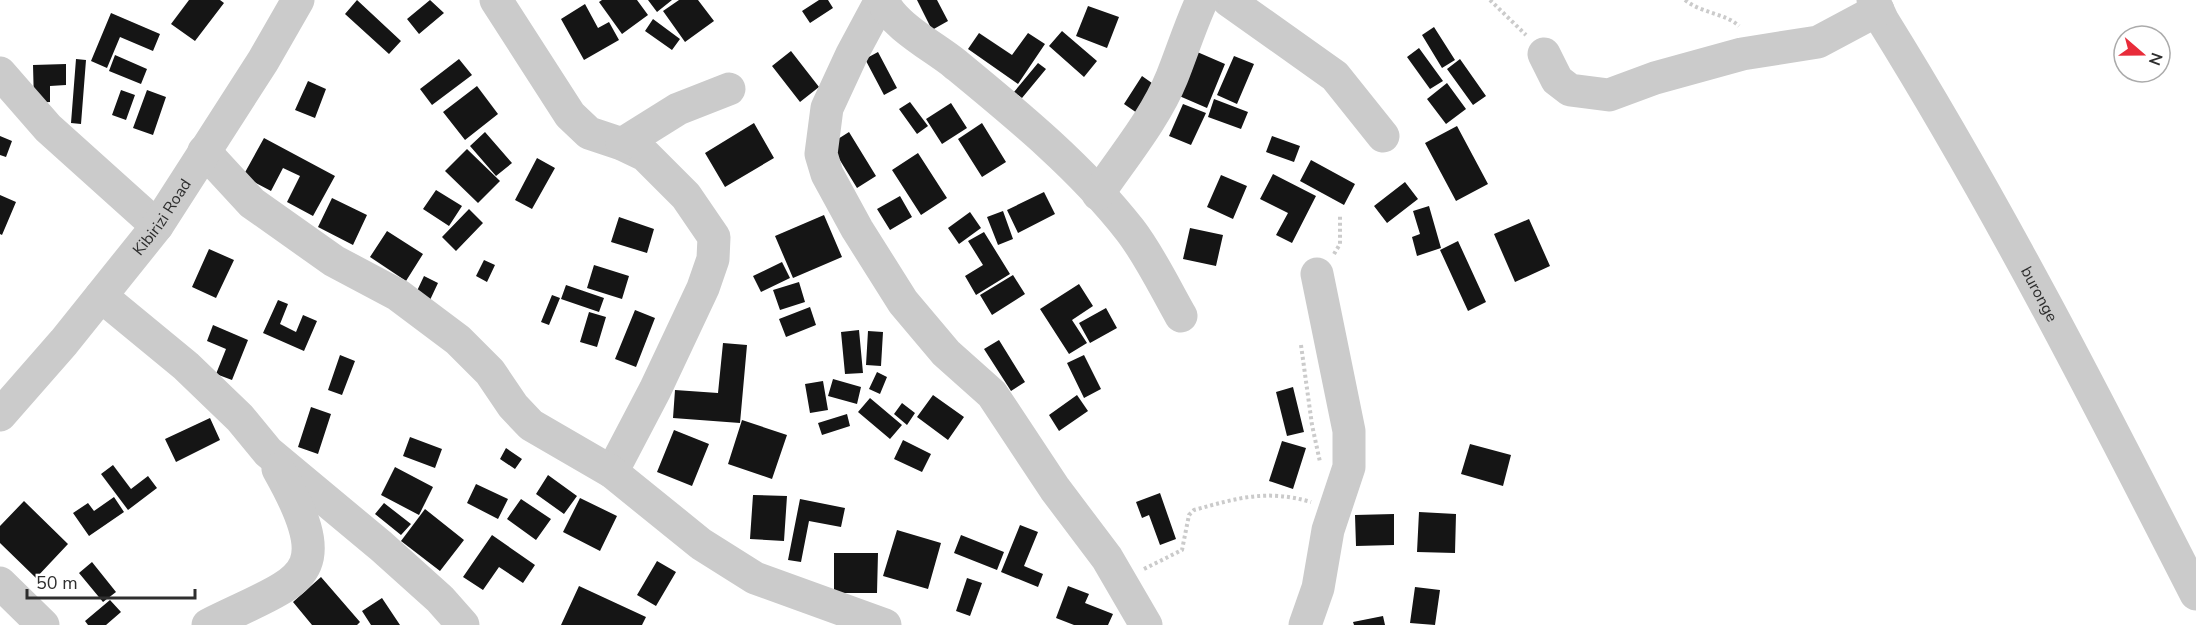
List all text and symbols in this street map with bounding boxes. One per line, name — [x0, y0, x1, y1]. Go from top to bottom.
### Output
north arrow — [2112, 24, 2172, 84]
text: N — [2143, 49, 2168, 68]
street label: Kibirizi Road — [128, 175, 197, 260]
street label: buronge — [2015, 263, 2063, 326]
scale bar — [27, 562, 195, 600]
text: 50 m — [36, 571, 78, 595]

